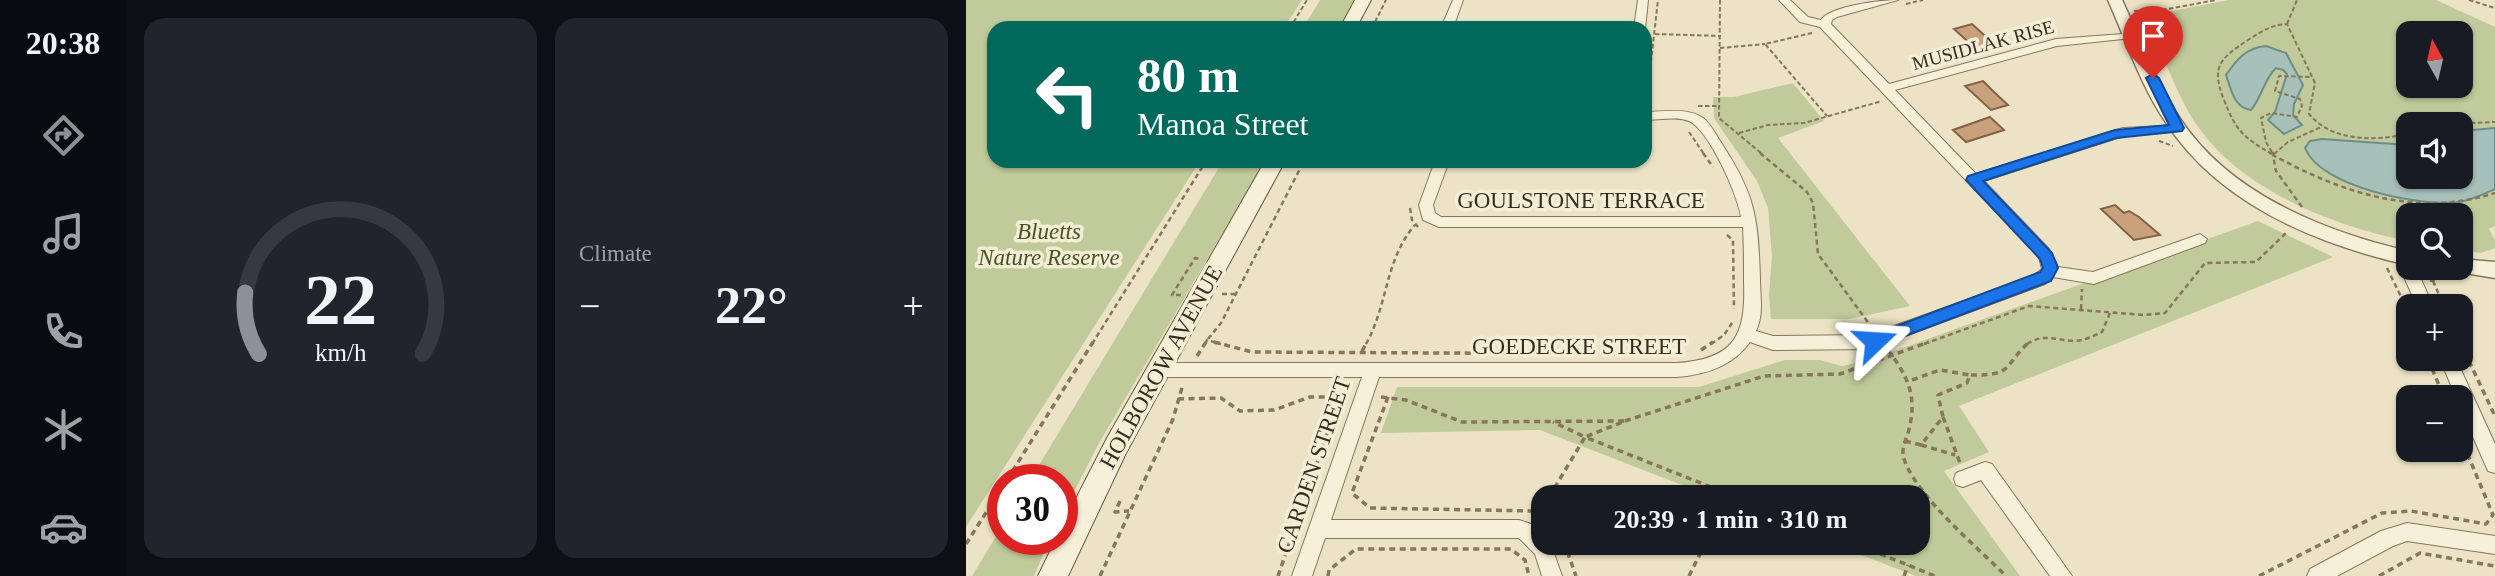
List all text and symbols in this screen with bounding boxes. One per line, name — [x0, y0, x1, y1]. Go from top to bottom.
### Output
pin — [2123, 6, 2183, 78]
street label: MUSIDLAK RISE — [1910, 16, 2056, 74]
icon: arrive — [2134, 17, 2172, 55]
north arrow — [2396, 21, 2473, 98]
map controls — [2396, 21, 2473, 462]
text: 20:38 — [26, 25, 100, 61]
text: 80 m — [1137, 48, 1239, 103]
icon: left — [1022, 49, 1113, 140]
text: Manoa Street — [1137, 106, 1309, 142]
icon: directions — [39, 111, 88, 160]
button: sound — [2396, 112, 2473, 189]
street label: GOULSTONE TERRACE — [1457, 188, 1705, 213]
button: search — [2396, 203, 2473, 280]
icon: music — [39, 209, 88, 258]
park label: Bluetts Nature Reserve — [977, 219, 1120, 270]
text: Climate — [579, 241, 652, 266]
text: 22 — [304, 259, 377, 340]
street label: HOLBOROW AVENUE — [1095, 261, 1227, 473]
text: 22° — [715, 277, 788, 334]
text: − — [579, 285, 600, 327]
text: + — [903, 285, 924, 327]
button: + — [2396, 294, 2473, 371]
position arrow — [1838, 304, 1912, 378]
icon: phone — [39, 307, 88, 356]
street label: GOEDECKE STREET — [1472, 334, 1686, 359]
text: km/h — [315, 339, 367, 366]
street label: CARDEN STREET — [1272, 374, 1356, 556]
button: − — [2396, 385, 2473, 462]
icon: climate — [39, 405, 88, 454]
speed limit sign: 30 — [987, 464, 1078, 555]
icon: car — [39, 503, 88, 552]
text: 20:39 · 1 min · 310 m — [1614, 505, 1848, 534]

